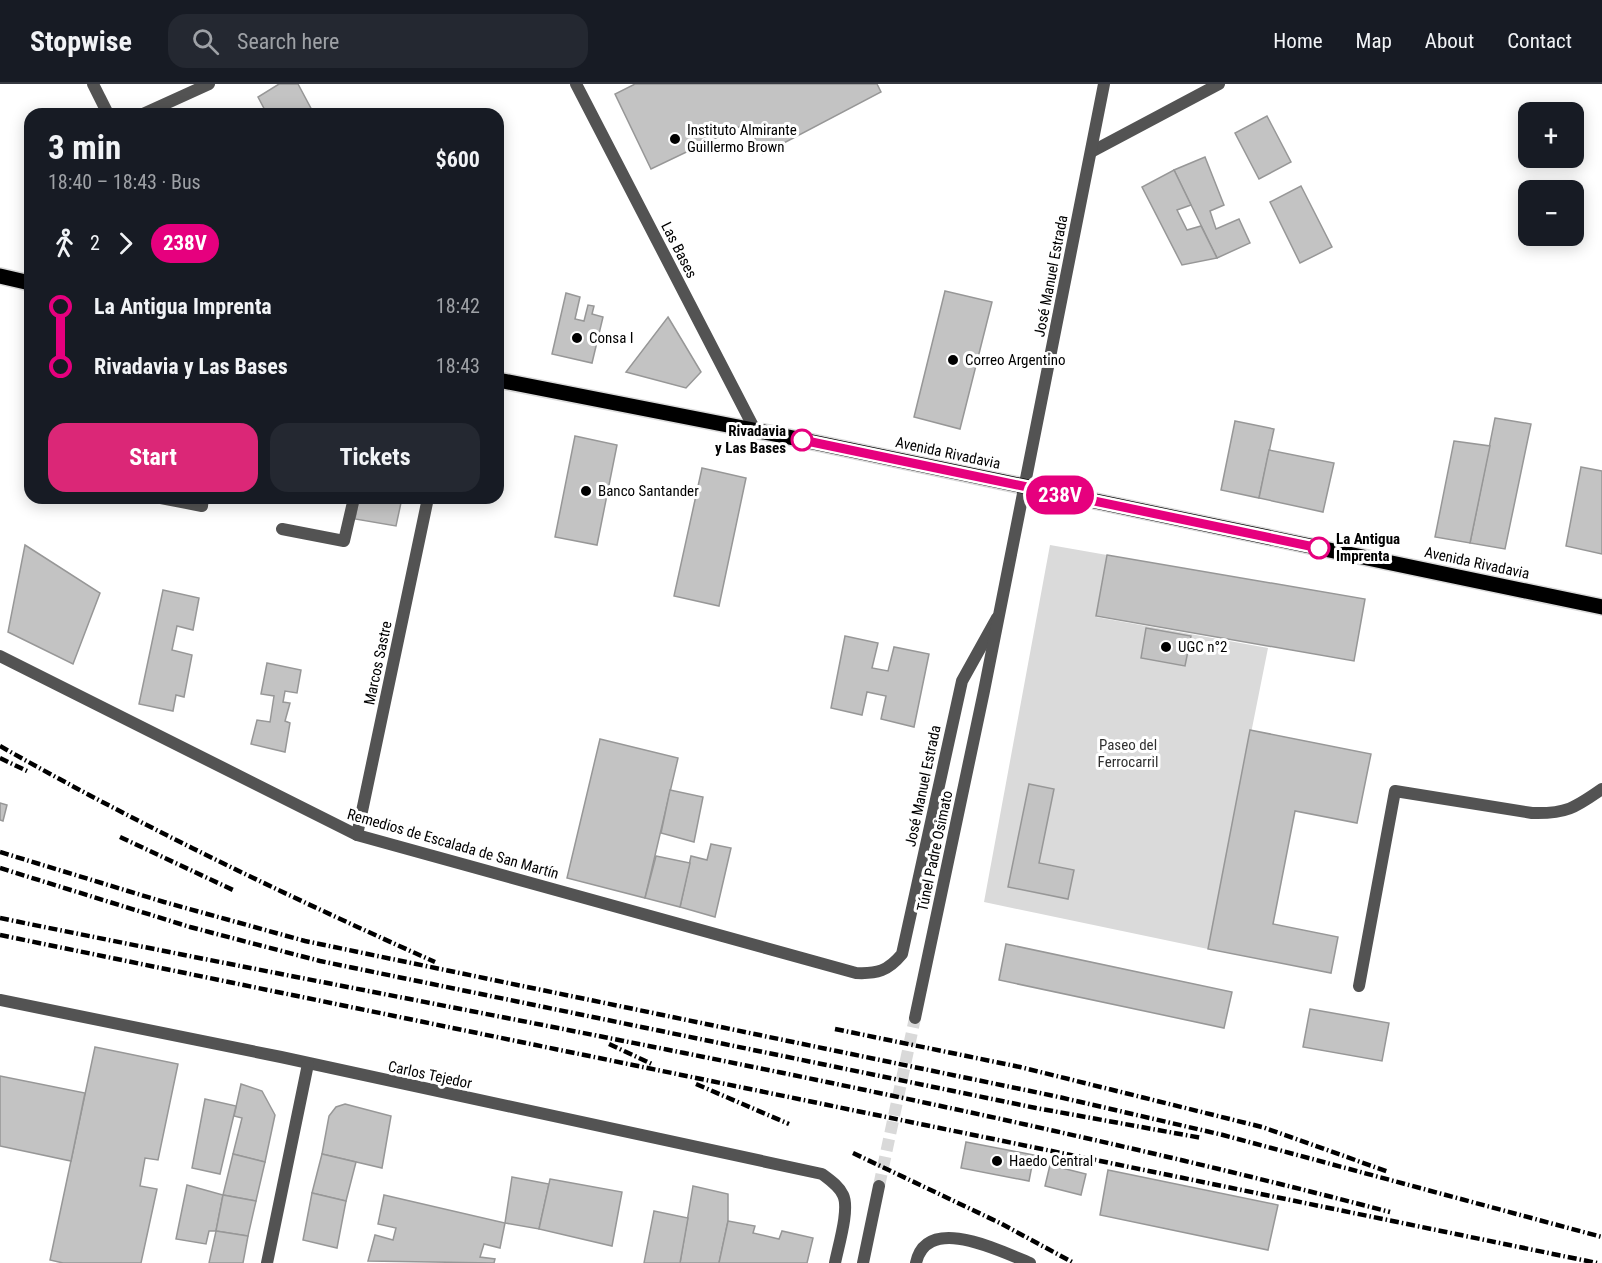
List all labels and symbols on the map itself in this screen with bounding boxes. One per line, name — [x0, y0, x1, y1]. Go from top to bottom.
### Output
place label: Instituto Almirante Guillermo Brown — [687, 121, 797, 156]
marker: Instituto Almirante Guillermo Brown — [668, 132, 682, 146]
street label: José Manuel Estrada — [1030, 213, 1072, 339]
street label: Las Bases — [657, 219, 701, 281]
place label: Consa I — [589, 329, 634, 347]
marker: Consa I — [570, 331, 584, 345]
place label: Correo Argentino — [965, 351, 1066, 369]
marker: Correo Argentino — [946, 353, 960, 367]
place label: Rivadavia y Las Bases — [715, 422, 786, 457]
marker: Rivadavia y Las Bases — [791, 429, 813, 451]
street label: Avenida Rivadavia — [894, 433, 1002, 473]
line badge: 238V — [1018, 476, 1102, 514]
place label: Banco Santander — [598, 482, 699, 500]
marker: Banco Santander — [579, 484, 593, 498]
place label: La Antigua Imprenta — [1336, 530, 1400, 565]
marker: La Antigua Imprenta — [1308, 537, 1330, 559]
street label: Avenida Rivadavia — [1423, 543, 1531, 583]
street label: Marcos Sastre — [360, 619, 396, 707]
place label: UGC n°2 — [1178, 638, 1228, 656]
marker: UGC n°2 — [1159, 640, 1173, 654]
street label: José Manuel Estrada — [901, 724, 945, 848]
park label: Paseo del Ferrocarril — [1098, 736, 1158, 771]
street label: Túnel Padre Osimato — [913, 789, 957, 913]
street label: Remedios de Escalada de San Martín — [345, 805, 561, 883]
street label: Carlos Tejedor — [386, 1057, 474, 1093]
place label: Haedo Central — [1009, 1152, 1093, 1170]
marker: Haedo Central — [990, 1154, 1004, 1168]

